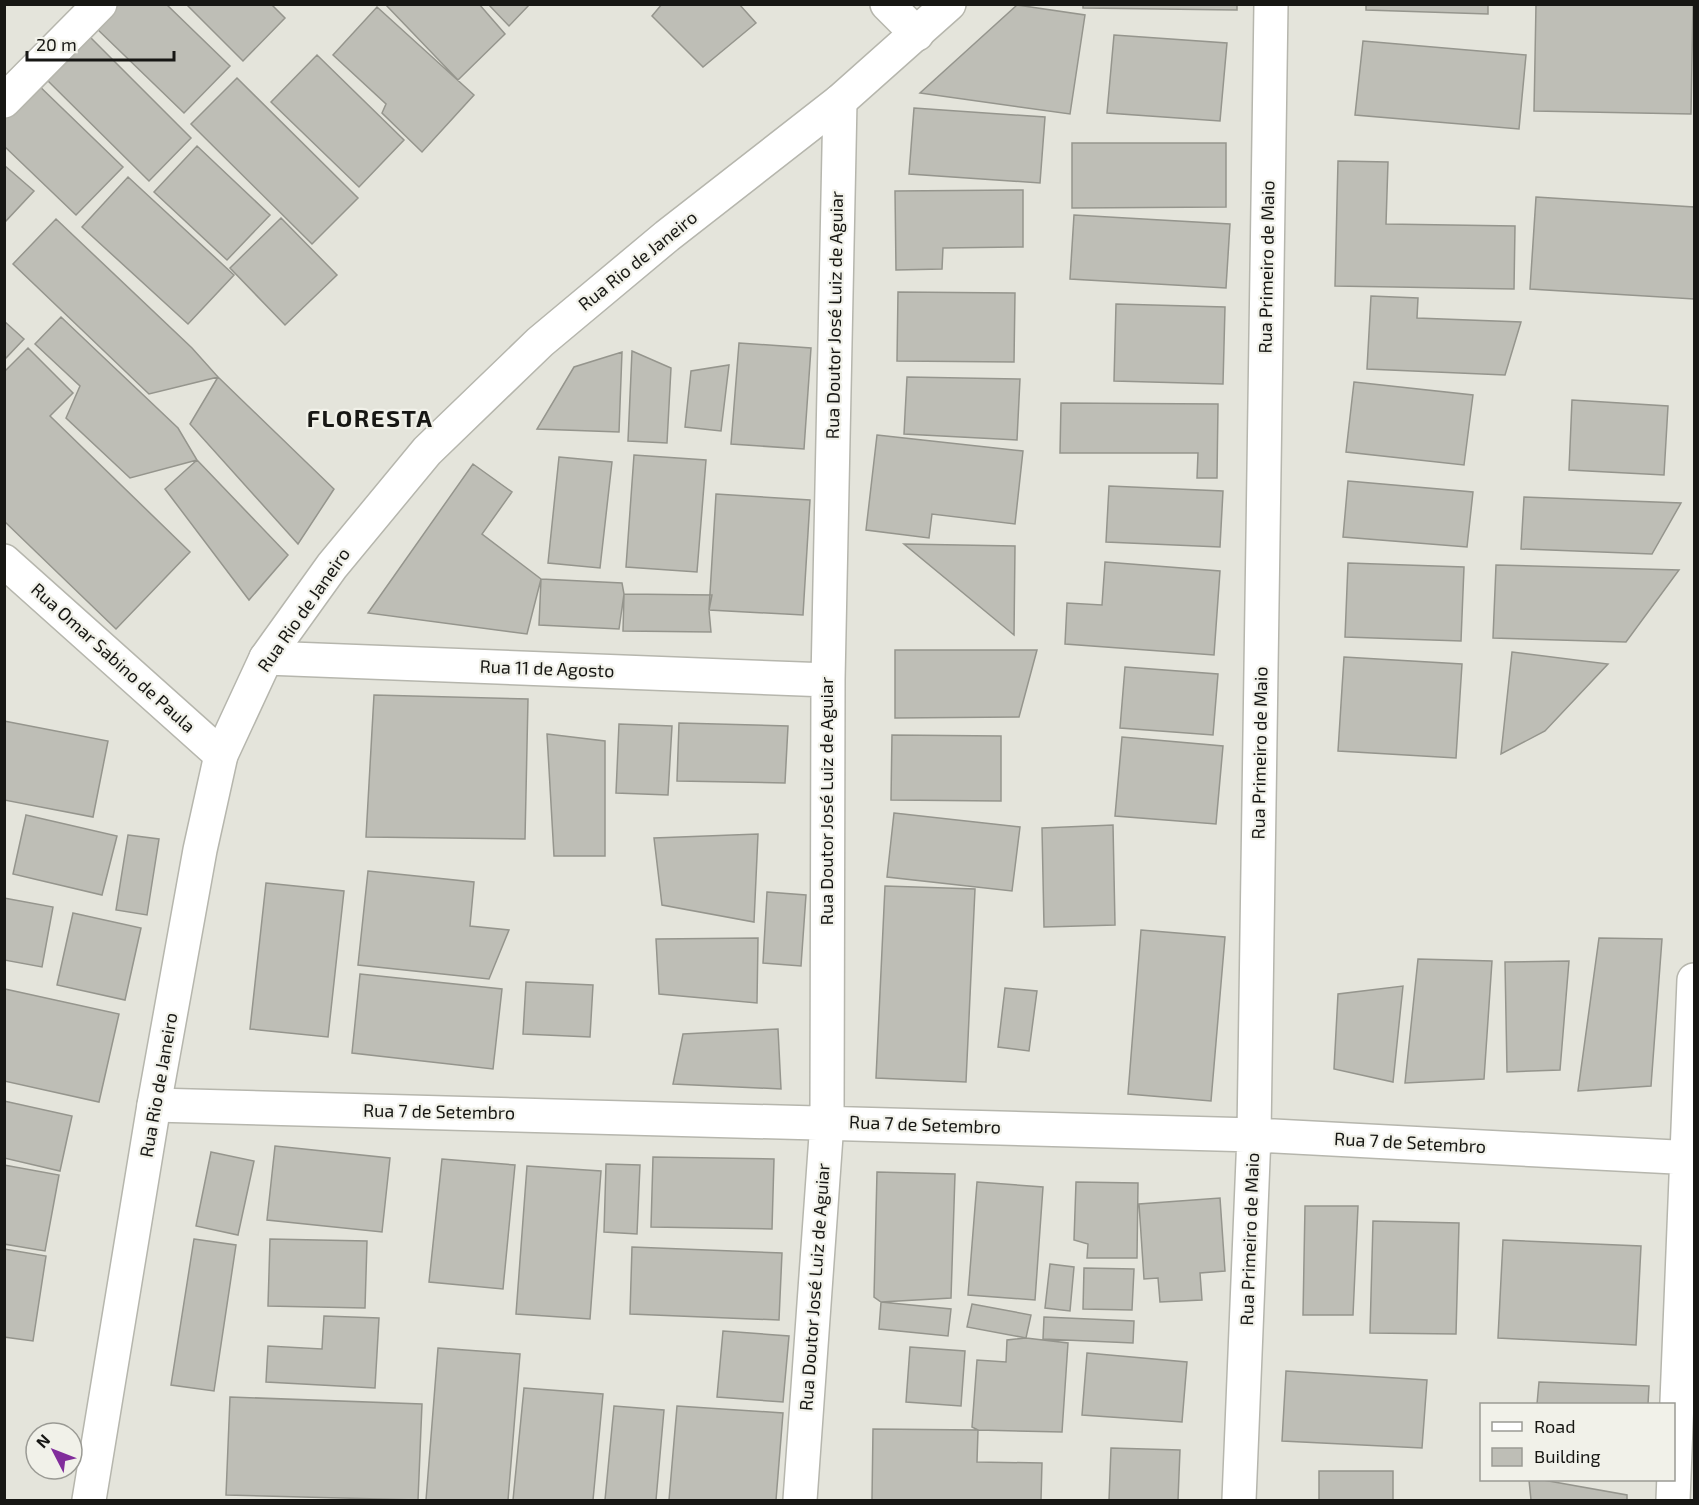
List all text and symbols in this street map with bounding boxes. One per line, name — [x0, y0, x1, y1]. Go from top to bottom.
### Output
scale bar — [27, 24, 174, 62]
text: 20 m — [36, 33, 77, 55]
street label: Rua Primeiro de Maio — [1253, 180, 1279, 354]
street label: Rua Doutor José Luiz de Aguiar — [821, 191, 847, 439]
street label: Rua Rio de Janeiro — [574, 206, 701, 315]
district label: FLORESTA — [307, 403, 433, 432]
street label: Rua Rio de Janeiro — [252, 543, 354, 676]
street label: Rua Omar Sabino de Paula — [27, 578, 200, 737]
street label: Rua 11 de Agosto — [479, 655, 615, 681]
street label: Rua Primeiro de Maio — [1246, 666, 1272, 840]
street label: Rua Doutor José Luiz de Aguiar — [815, 677, 837, 925]
street label: Rua Rio de Janeiro — [134, 1011, 182, 1159]
street label: Rua 7 de Setembro — [363, 1099, 515, 1123]
street label: Rua 7 de Setembro — [849, 1110, 1001, 1138]
street label: Rua 7 de Setembro — [1334, 1127, 1487, 1157]
street label: Rua Primeiro de Maio — [1235, 1152, 1263, 1326]
street label: Rua Doutor José Luiz de Aguiar — [794, 1162, 834, 1412]
legend — [1480, 1403, 1675, 1481]
text: Road — [1534, 1415, 1575, 1437]
north arrow — [24, 1421, 84, 1481]
text: N — [32, 1430, 53, 1451]
text: Building — [1534, 1445, 1601, 1467]

